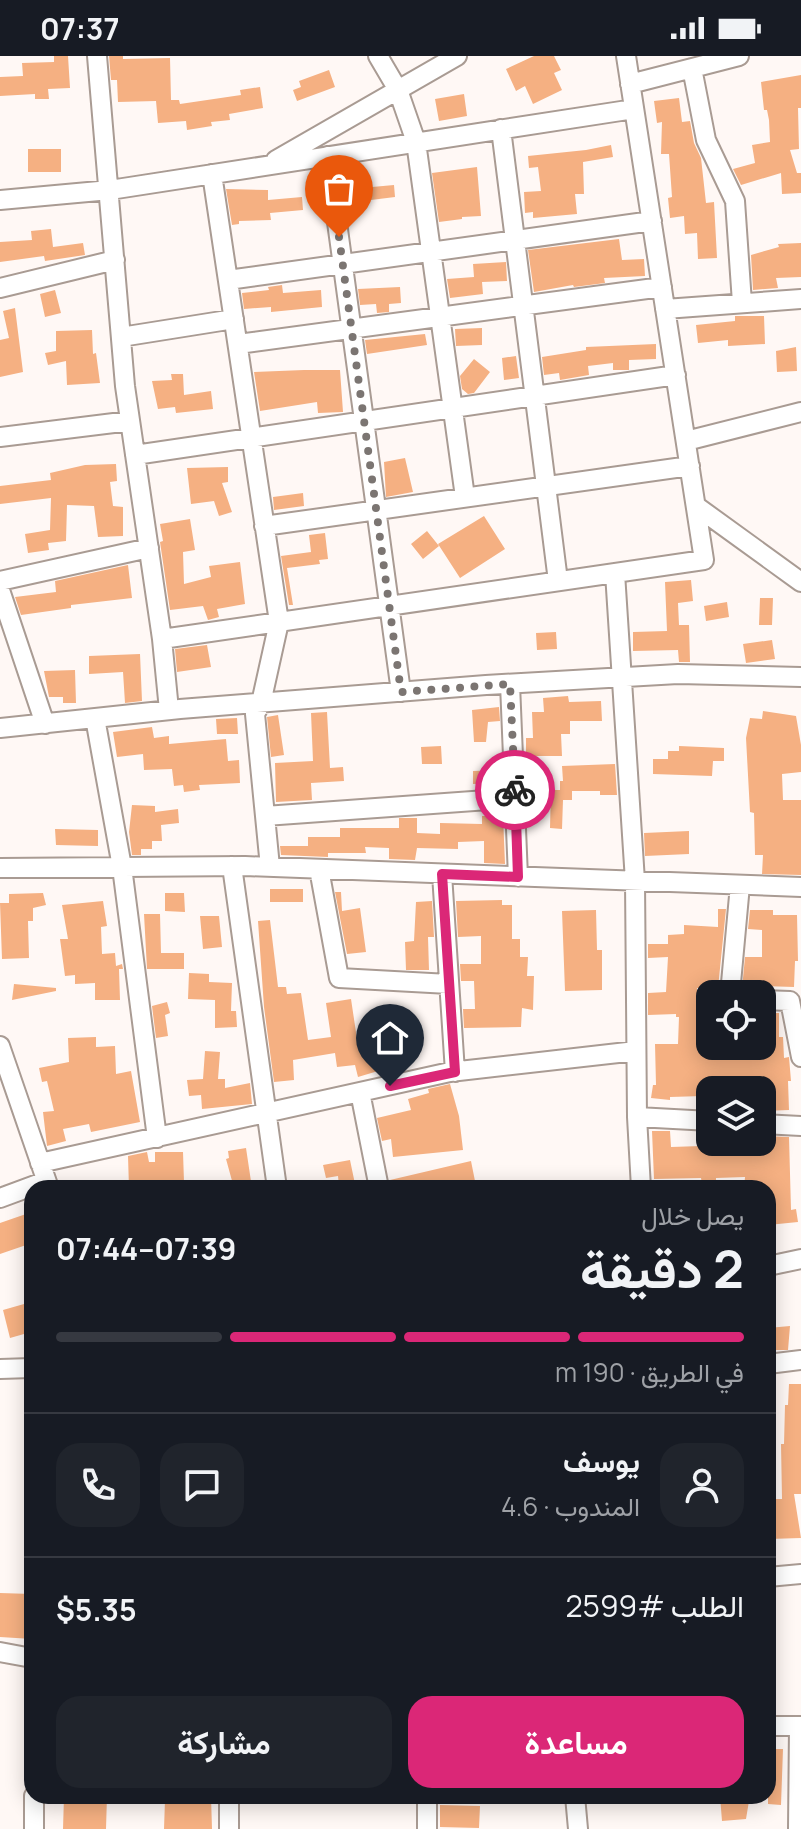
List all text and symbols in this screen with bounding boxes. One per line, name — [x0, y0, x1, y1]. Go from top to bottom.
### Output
text: 07:37 — [40, 8, 119, 49]
pin — [305, 155, 373, 237]
icon: bag — [317, 167, 361, 211]
courier — [475, 750, 555, 830]
icon: bike — [493, 768, 537, 812]
map controls — [696, 980, 776, 1156]
button: locate — [696, 980, 776, 1060]
pin — [356, 1004, 424, 1086]
icon: home — [368, 1016, 412, 1060]
button: layers — [696, 1076, 776, 1156]
text: يصل خلال — [641, 1197, 744, 1233]
text: 07:39–07:44 — [56, 1228, 236, 1269]
text: 2 دقيقة — [580, 1233, 744, 1304]
text: في الطريق · 190 m — [555, 1354, 744, 1390]
text: يوسف — [563, 1440, 640, 1481]
button: phone — [56, 1443, 140, 1527]
button: chat — [160, 1443, 244, 1527]
button: person — [660, 1443, 744, 1527]
text: المندوب · 4.6 — [501, 1488, 640, 1524]
text: الطلب #2599 — [565, 1585, 744, 1626]
text: $5.35 — [56, 1589, 137, 1630]
button: مشاركة — [56, 1696, 392, 1788]
button: مساعدة — [408, 1696, 744, 1788]

